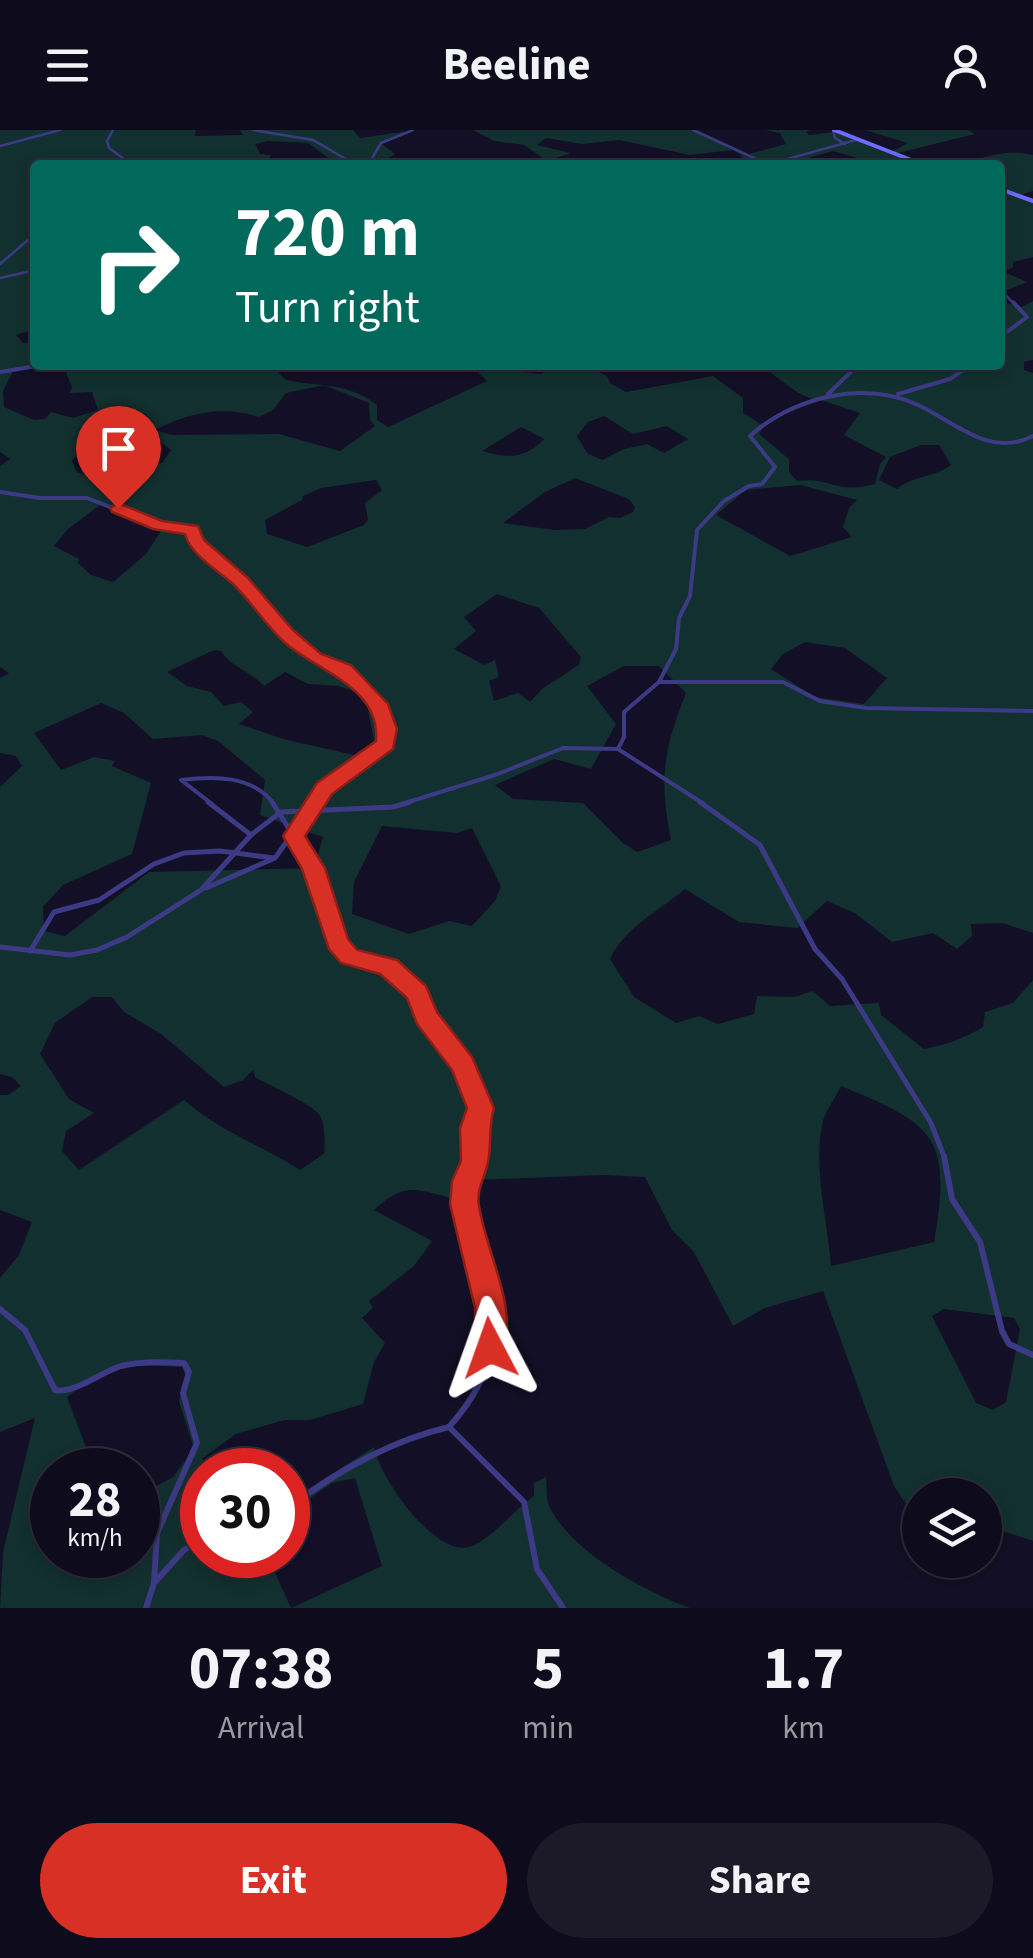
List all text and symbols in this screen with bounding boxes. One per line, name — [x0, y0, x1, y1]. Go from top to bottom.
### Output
text: Beeline — [442, 33, 591, 97]
icon: menu — [40, 38, 95, 93]
icon: person — [938, 38, 993, 93]
text: 720 m — [235, 183, 420, 283]
icon: right — [70, 200, 200, 330]
text: Turn right — [235, 276, 420, 340]
pin — [76, 406, 161, 509]
icon: arrive — [91, 421, 146, 476]
position arrow — [438, 1296, 542, 1400]
speed limit sign: 30 — [180, 1448, 310, 1578]
text: 28 — [69, 1465, 121, 1536]
map controls — [902, 1478, 1002, 1578]
button: layers — [902, 1478, 1002, 1578]
text: km/h — [67, 1520, 123, 1556]
text: 07:38 — [189, 1627, 333, 1712]
text: 5 — [532, 1627, 564, 1712]
text: 1.7 — [763, 1627, 844, 1712]
text: Arrival — [218, 1705, 304, 1751]
text: min — [522, 1705, 574, 1751]
text: km — [782, 1705, 825, 1751]
button: Exit — [40, 1823, 507, 1938]
button: Share — [527, 1823, 993, 1938]

